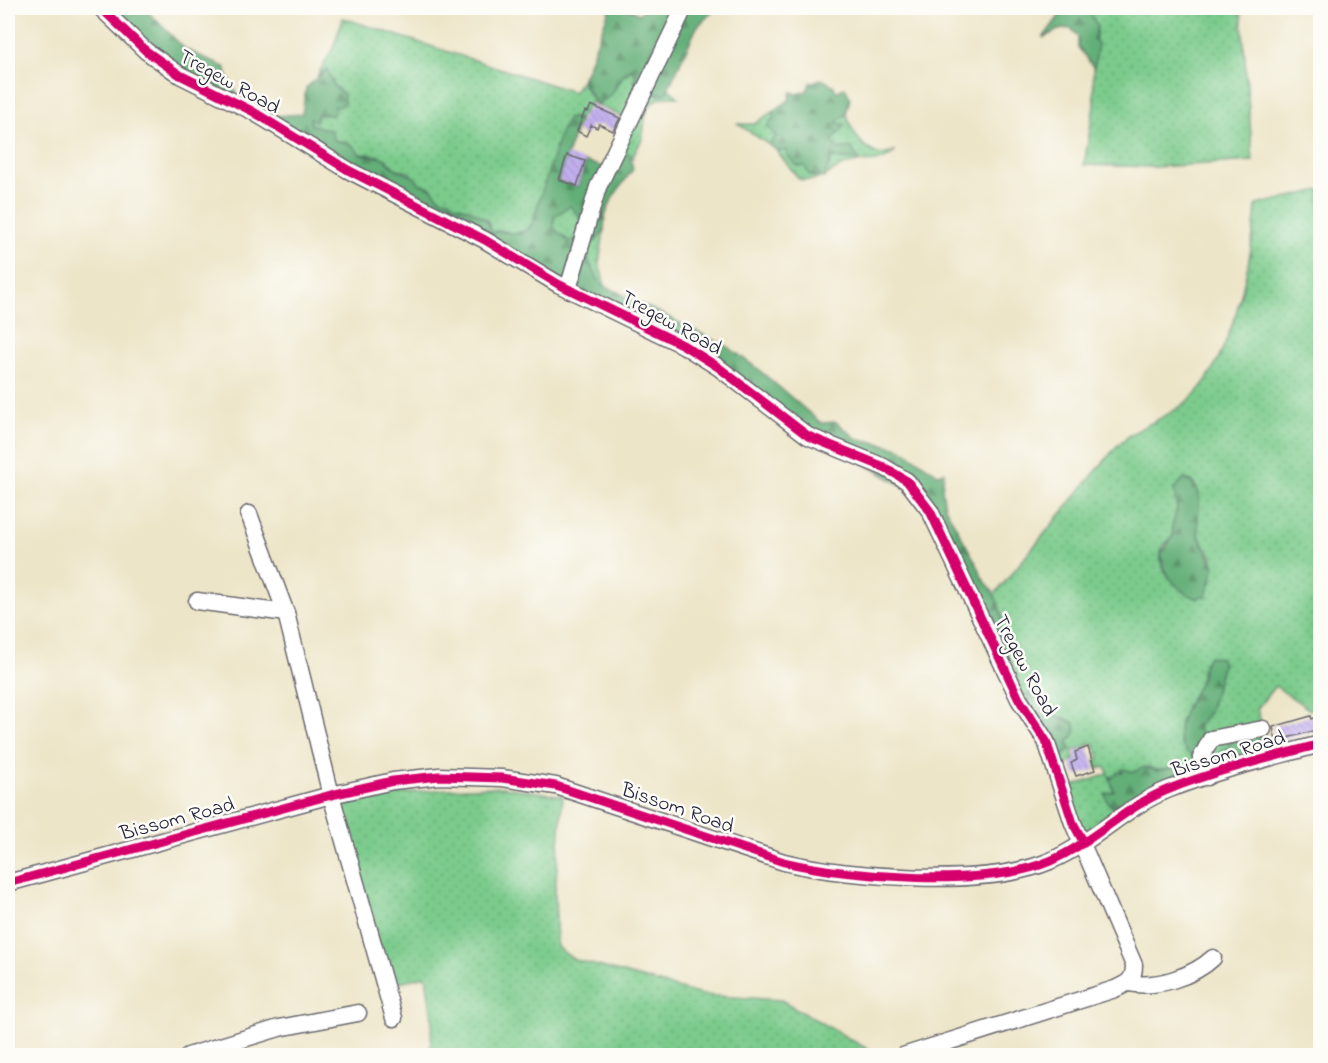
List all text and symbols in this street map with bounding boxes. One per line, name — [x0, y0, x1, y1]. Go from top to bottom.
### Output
street label: Tregew Road — [172, 43, 285, 125]
street label: Tregew Road — [614, 284, 727, 366]
street label: Tregew Road — [983, 610, 1064, 723]
street label: Bissom Road — [1167, 723, 1289, 787]
street label: Bissom Road — [616, 775, 738, 842]
street label: Bissom Road — [116, 790, 238, 850]

